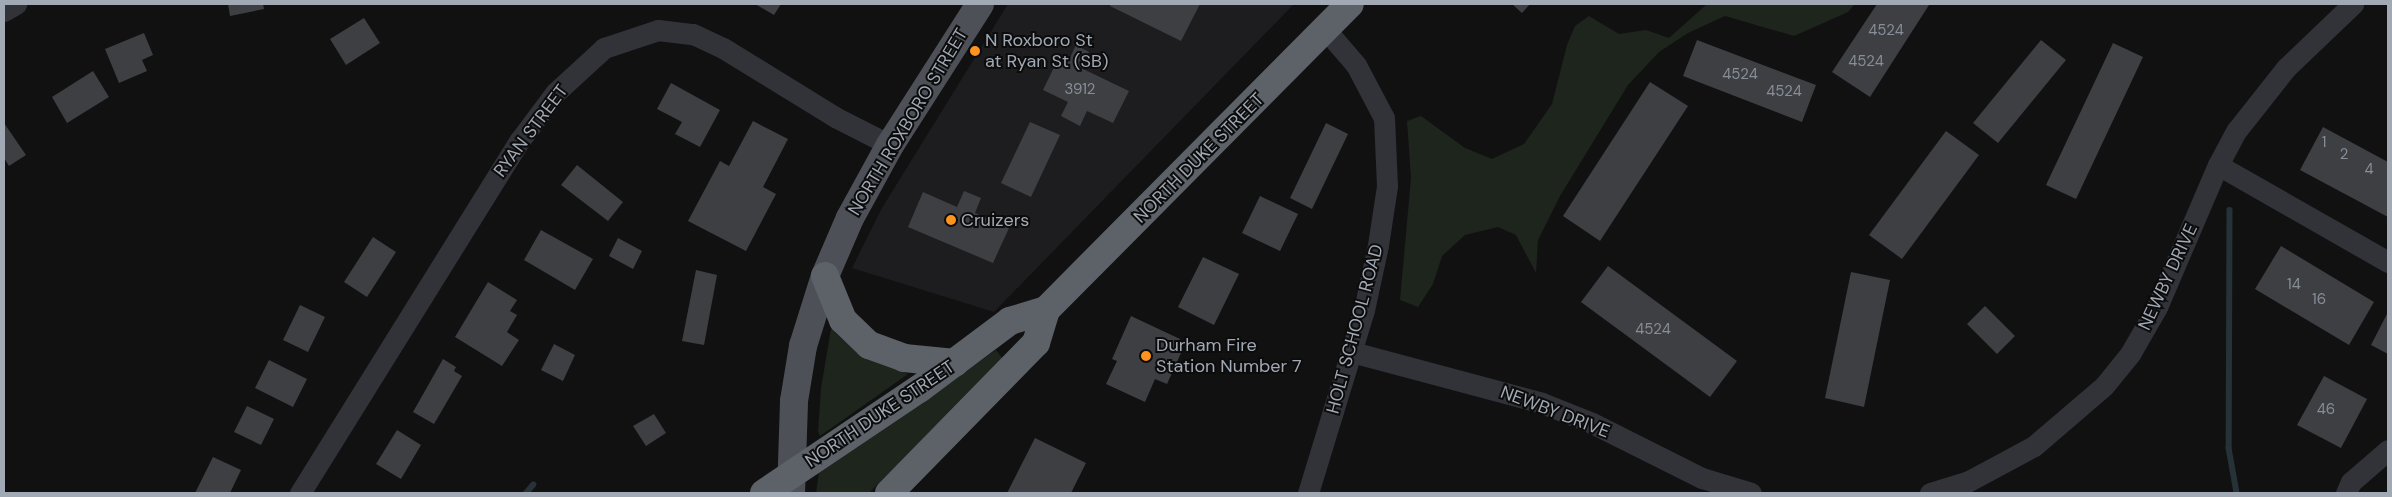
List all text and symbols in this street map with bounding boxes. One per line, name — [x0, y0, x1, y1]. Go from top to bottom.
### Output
house number: 4524 — [1868, 22, 1904, 40]
street label: NORTH ROXBORO STREET — [844, 25, 972, 219]
place label: N Roxboro St at Ryan St (SB) — [985, 30, 1108, 72]
marker: N Roxboro St at Ryan St (SB) — [969, 45, 981, 57]
house number: 4524 — [1848, 53, 1884, 71]
house number: 4524 — [1722, 66, 1758, 84]
street label: RYAN STREET — [489, 81, 573, 181]
house number: 3912 — [1065, 81, 1095, 99]
house number: 4524 — [1766, 83, 1802, 101]
street label: NORTH DUKE STREET — [1129, 88, 1269, 228]
house number: 1 — [2322, 134, 2326, 152]
house number: 2 — [2340, 146, 2348, 164]
house number: 4 — [2364, 161, 2374, 179]
place label: Cruizers — [961, 209, 1029, 231]
marker: Cruizers — [945, 214, 957, 226]
street label: NEWBY DRIVE — [2134, 220, 2202, 334]
street label: HOLT SCHOOL ROAD — [1322, 242, 1388, 416]
house number: 14 — [2287, 276, 2301, 294]
house number: 16 — [2312, 291, 2326, 309]
house number: 4524 — [1635, 321, 1671, 339]
place label: Durham Fire Station Number 7 — [1156, 335, 1302, 378]
marker: Durham Fire Station Number 7 — [1140, 350, 1152, 362]
street label: NORTH DUKE STREET — [801, 356, 959, 472]
street label: NEWBY DRIVE — [1497, 381, 1613, 443]
house number: 46 — [2317, 401, 2335, 419]

